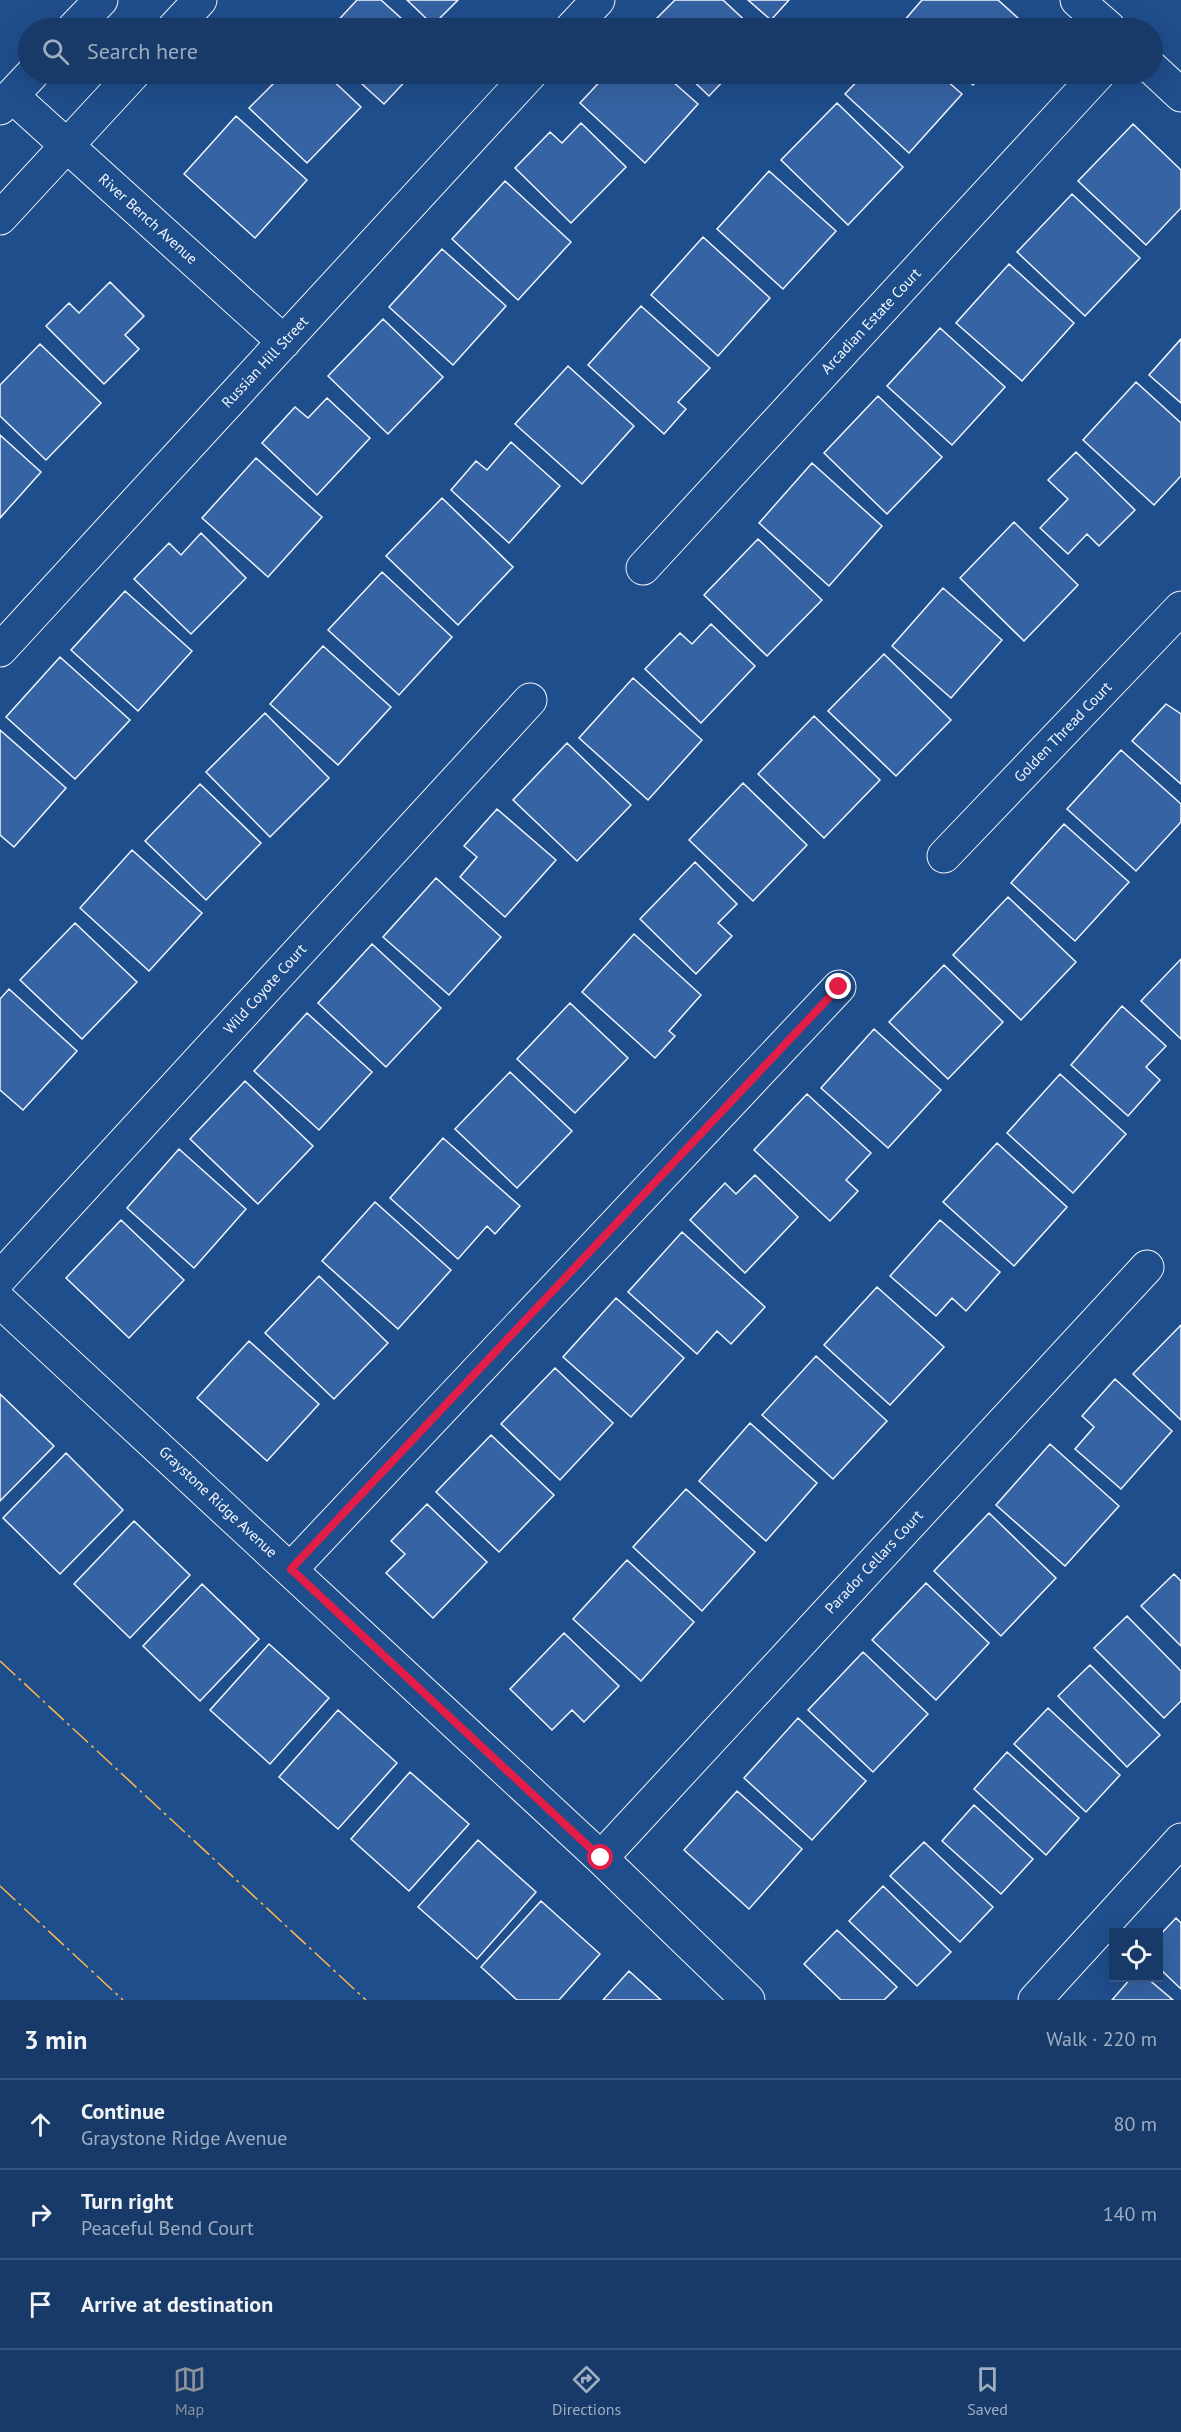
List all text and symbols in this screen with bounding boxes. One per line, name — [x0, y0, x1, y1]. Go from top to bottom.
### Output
search box — [18, 18, 1163, 84]
icon: search — [39, 35, 72, 68]
text: Search here — [87, 37, 198, 65]
street label: River Bench Avenue — [95, 169, 202, 268]
street label: Arcadian Estate Court — [817, 264, 925, 378]
street label: Russian Hill Street — [217, 312, 312, 411]
street label: Golden Thread Court — [1010, 677, 1116, 786]
street label: Wild Coyote Court — [219, 940, 310, 1038]
route end — [825, 973, 851, 999]
street label: Graystone Ridge Avenue — [155, 1442, 281, 1561]
street label: Parador Cellars Court — [821, 1506, 927, 1618]
route start — [587, 1844, 613, 1870]
map controls — [1109, 1928, 1163, 1982]
button: locate — [1109, 1928, 1163, 1982]
text: 3 min — [24, 2023, 87, 2056]
text: Walk · 220 m — [1046, 2026, 1157, 2052]
text: Continue — [81, 2097, 165, 2125]
icon: ahead — [24, 2108, 57, 2141]
text: 80 m — [1114, 2111, 1157, 2137]
text: Graystone Ridge Avenue — [81, 2125, 288, 2151]
text: Turn right — [81, 2187, 173, 2215]
icon: right — [24, 2198, 57, 2231]
text: 140 m — [1103, 2201, 1157, 2227]
text: Peaceful Bend Court — [81, 2215, 254, 2241]
icon: arrive — [24, 2288, 57, 2321]
text: Arrive at destination — [81, 2290, 273, 2318]
tab: Map — [173, 2363, 206, 2419]
tab: Directions — [552, 2363, 621, 2419]
tab: Saved — [967, 2363, 1008, 2419]

